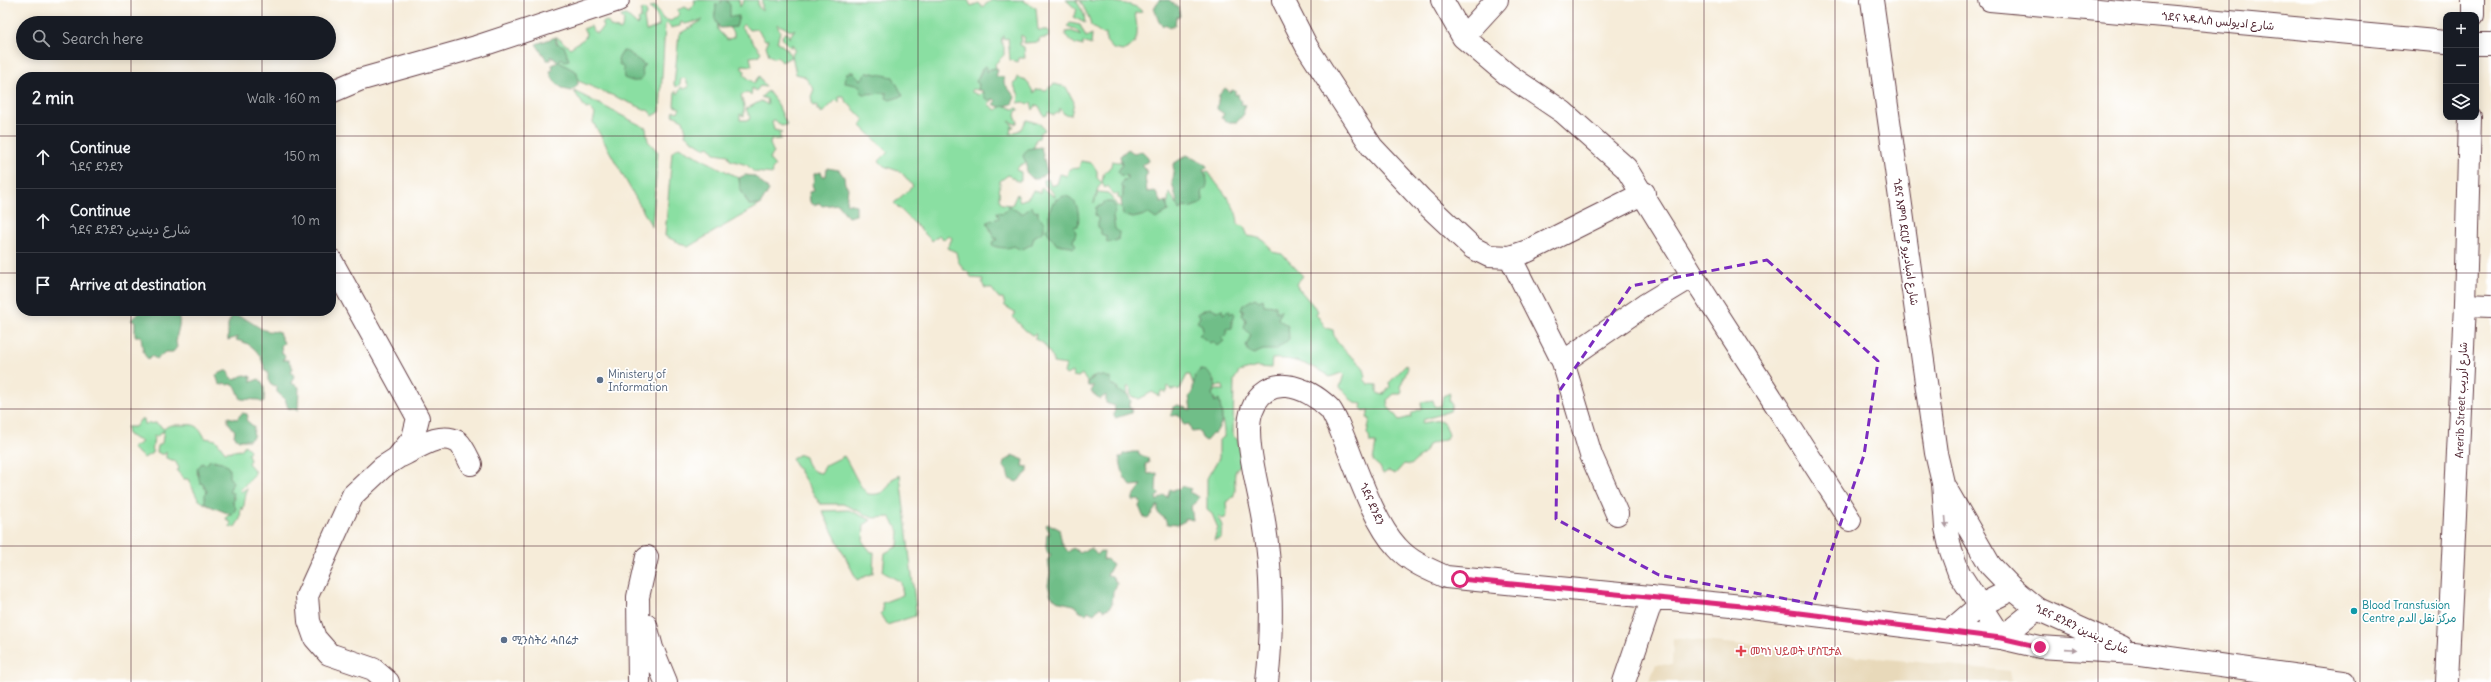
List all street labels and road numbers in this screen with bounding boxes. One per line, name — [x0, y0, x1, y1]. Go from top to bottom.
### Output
street label: ጎደና ኣዱሊስ شارع اديولس — [2161, 9, 2275, 35]
street label: ጎደና እምባ ደርሆ شارع امباديرو — [1888, 178, 1922, 307]
street label: Arerib Street شارع أرريب — [2452, 341, 2472, 459]
street label: ጎደና ደንደን — [1356, 481, 1388, 528]
street label: ጎደና ደንደን شارع ديندين — [2032, 601, 2131, 659]

